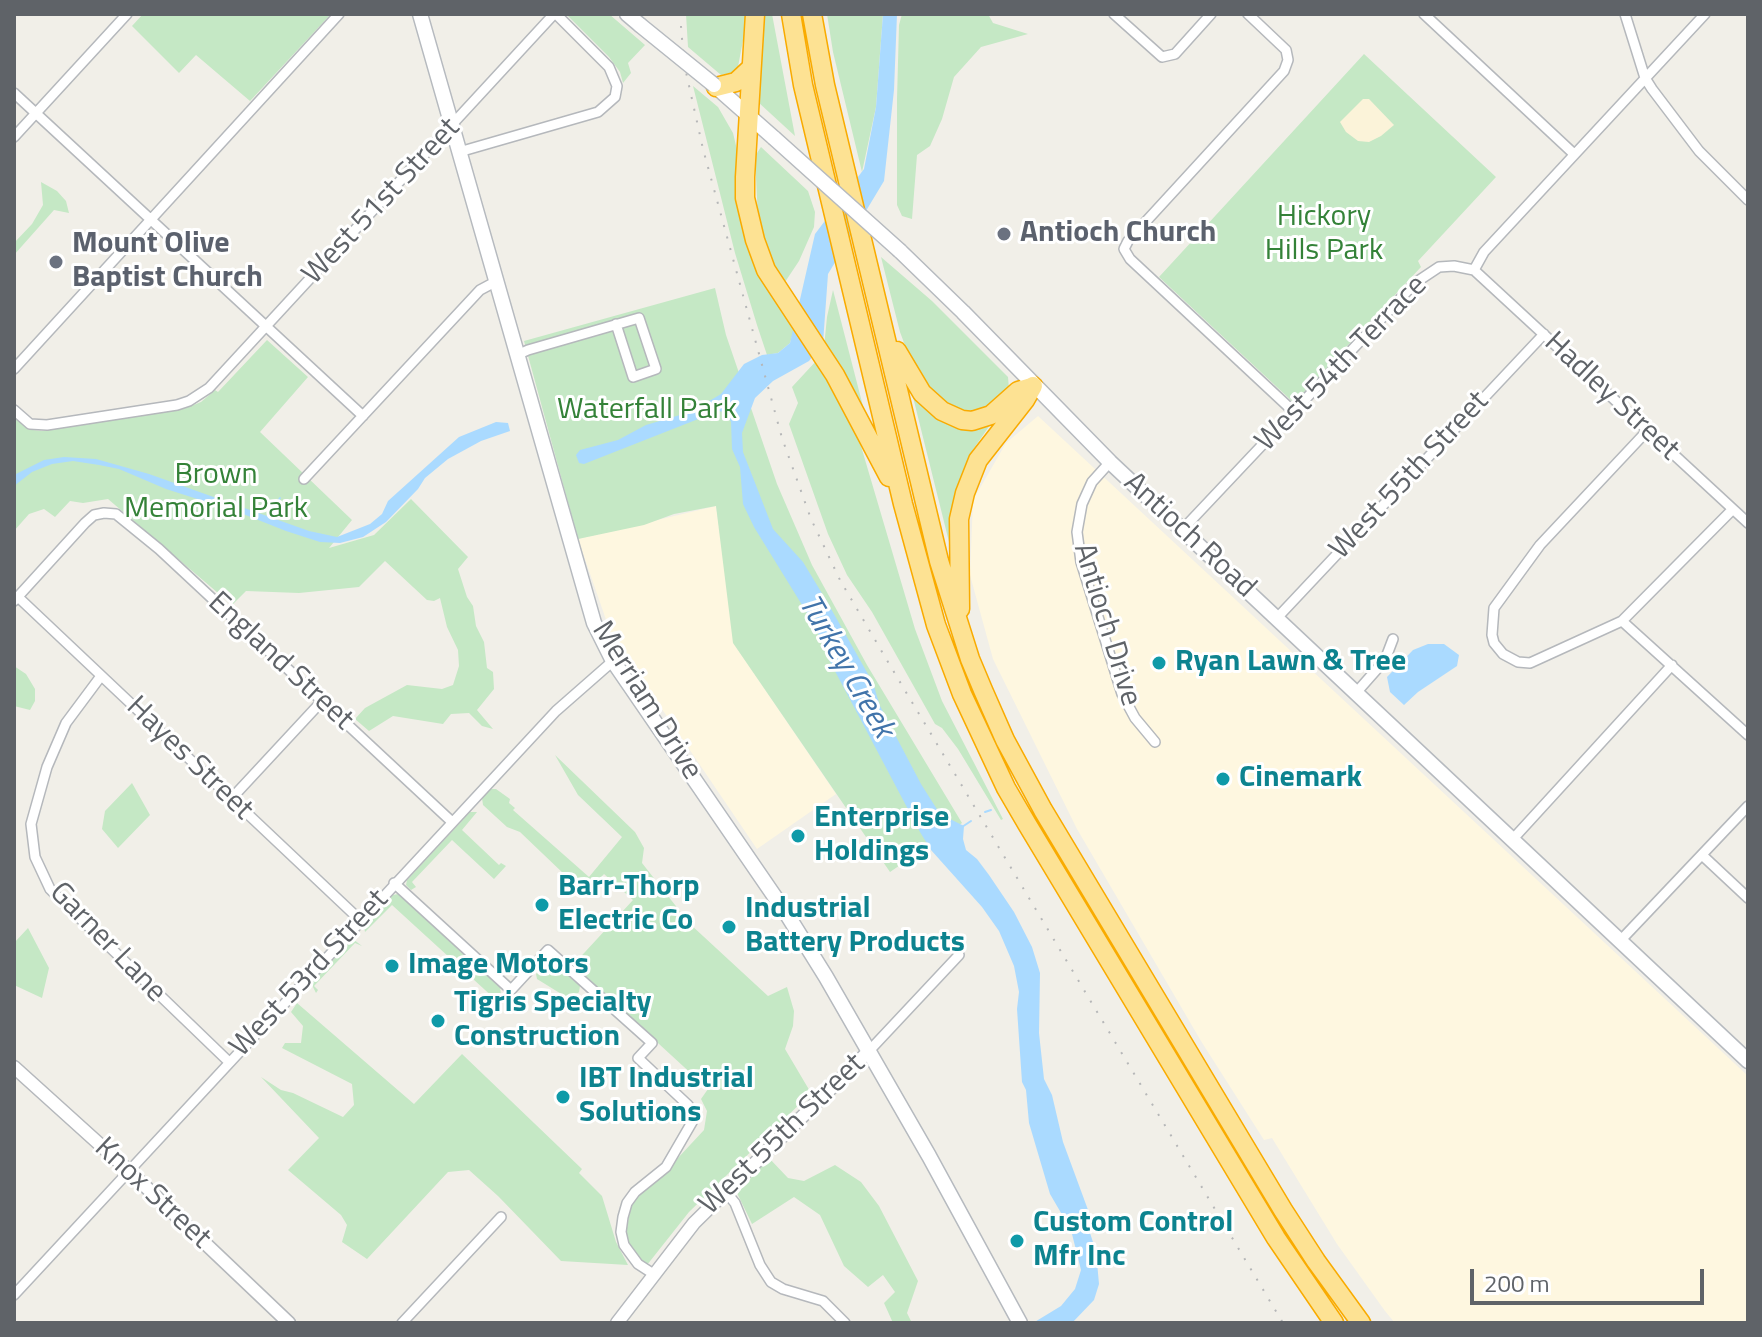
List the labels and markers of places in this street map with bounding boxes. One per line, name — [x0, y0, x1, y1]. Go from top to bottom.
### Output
place label: Antioch Church — [1020, 216, 1216, 252]
marker: Antioch Church — [995, 225, 1013, 243]
place label: Mount Olive Baptist Church — [72, 227, 263, 298]
marker: Mount Olive Baptist Church — [47, 253, 65, 271]
place label: Ryan Lawn & Tree — [1175, 645, 1406, 681]
marker: Ryan Lawn & Tree — [1150, 654, 1168, 672]
place label: Cinemark — [1239, 761, 1362, 797]
marker: Cinemark — [1214, 770, 1232, 788]
place label: Enterprise Holdings — [814, 801, 949, 872]
marker: Enterprise Holdings — [789, 827, 807, 845]
place label: Barr-Thorp Electric Co — [558, 870, 699, 940]
place label: Industrial Battery Products — [745, 892, 965, 962]
marker: Barr-Thorp Electric Co — [533, 896, 551, 914]
marker: Industrial Battery Products — [720, 918, 738, 936]
place label: Image Motors — [408, 948, 589, 984]
marker: Image Motors — [383, 957, 401, 975]
place label: Tigris Specialty Construction — [454, 986, 652, 1056]
marker: Tigris Specialty Construction — [429, 1012, 447, 1030]
place label: IBT Industrial Solutions — [579, 1062, 754, 1132]
marker: IBT Industrial Solutions — [554, 1088, 572, 1106]
place label: Custom Control Mfr Inc — [1033, 1206, 1233, 1276]
marker: Custom Control Mfr Inc — [1008, 1232, 1026, 1250]

